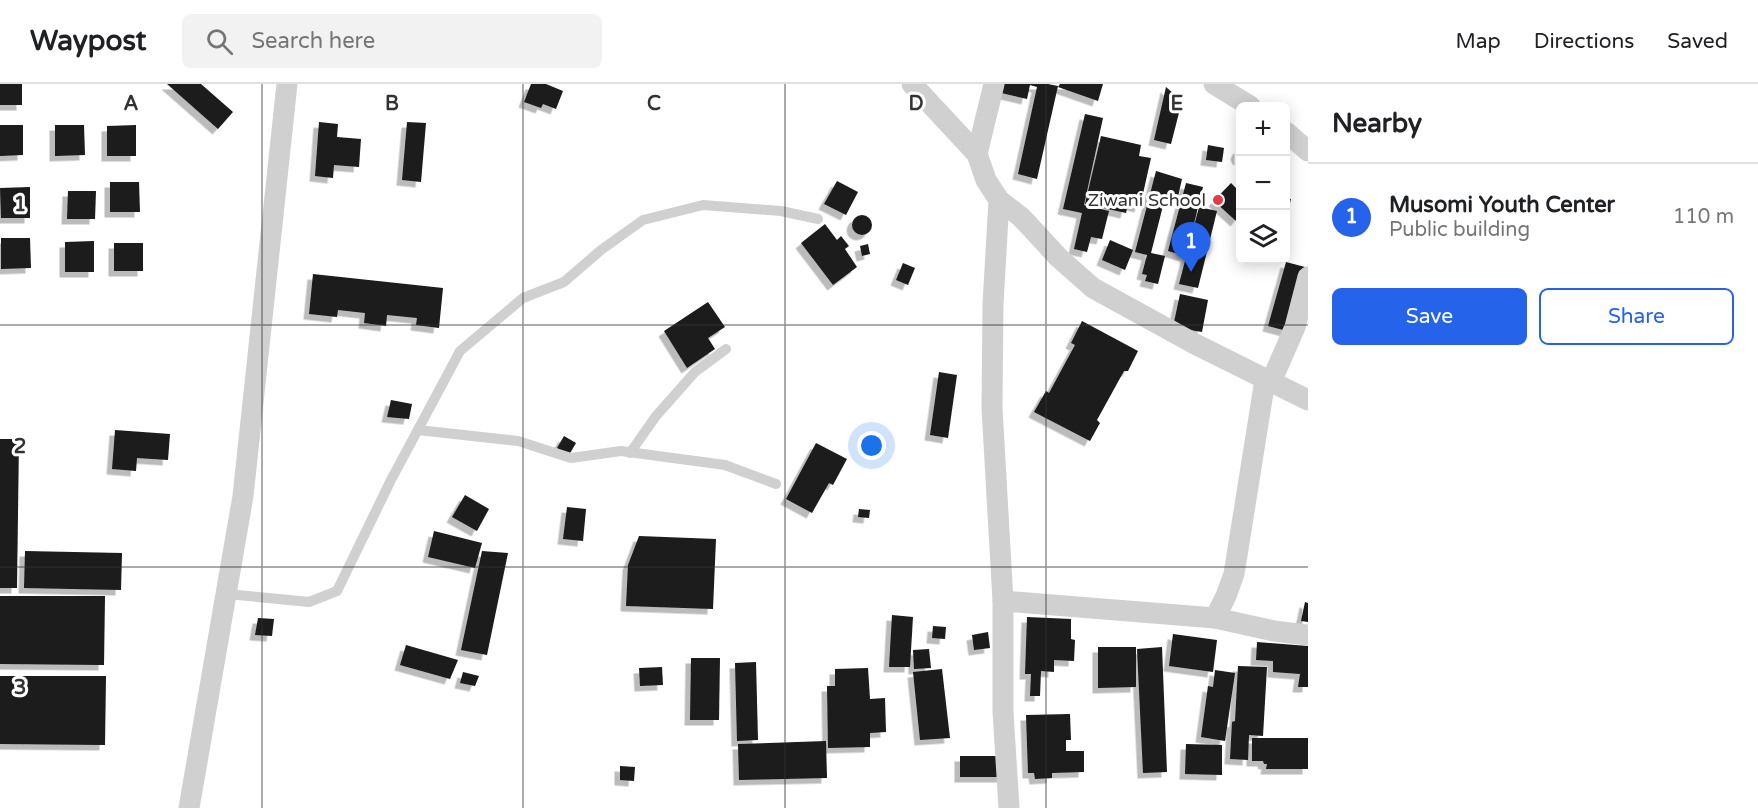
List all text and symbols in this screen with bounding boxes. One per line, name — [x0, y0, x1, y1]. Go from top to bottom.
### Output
search box — [182, 14, 602, 68]
text: Waypost — [30, 24, 146, 58]
icon: search — [203, 25, 236, 58]
text: Search here — [251, 28, 375, 54]
text: Map — [1455, 29, 1501, 54]
text: Directions — [1534, 29, 1634, 54]
text: Saved — [1667, 29, 1728, 54]
text: A — [124, 92, 139, 116]
text: B — [385, 92, 399, 116]
text: C — [647, 92, 661, 116]
text: D — [908, 92, 924, 116]
text: E — [1171, 92, 1184, 116]
map controls — [1236, 102, 1290, 264]
button: + — [1236, 102, 1290, 156]
text: Nearby — [1332, 108, 1422, 139]
button: − — [1236, 156, 1290, 210]
place label: Ziwani School — [1088, 189, 1206, 211]
text: Musomi Youth Center — [1389, 192, 1615, 218]
text: 1 — [14, 193, 26, 217]
marker: Ziwani School — [1211, 193, 1225, 207]
text: 1 — [1345, 205, 1358, 229]
text: 110 m — [1673, 205, 1734, 229]
button: layers — [1236, 210, 1290, 264]
text: Public building — [1389, 218, 1530, 242]
pin: 1 — [1172, 222, 1210, 272]
button: Save — [1332, 288, 1527, 345]
button: Share — [1539, 288, 1734, 345]
your location — [857, 431, 886, 460]
text: 2 — [14, 435, 26, 459]
text: 3 — [14, 676, 26, 700]

